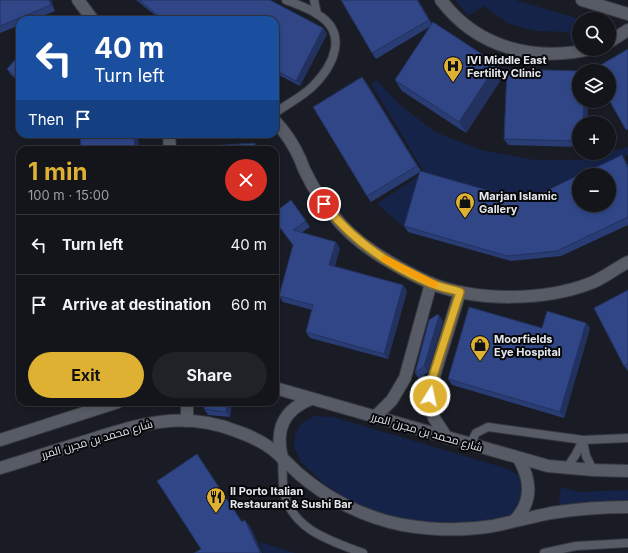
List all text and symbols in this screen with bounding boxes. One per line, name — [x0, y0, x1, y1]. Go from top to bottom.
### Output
map controls — [572, 12, 616, 212]
button: search — [572, 12, 616, 56]
text: 40 m — [94, 31, 164, 65]
icon: left — [28, 32, 80, 84]
place label: IVI Middle East Fertility Clinic — [467, 53, 547, 80]
hospital icon: IVI Middle East Fertility Clinic — [442, 55, 464, 83]
button: layers — [572, 64, 616, 108]
text: Turn left — [94, 65, 164, 86]
icon: arrive — [72, 108, 94, 130]
text: Then — [28, 110, 64, 129]
button: + — [572, 116, 616, 160]
text: 1 min — [28, 157, 87, 186]
button: close — [225, 159, 267, 201]
button: − — [572, 168, 616, 212]
text: 100 m · 15:00 — [28, 187, 109, 203]
pin — [307, 187, 341, 221]
place label: Marjan Islamic Gallery — [479, 189, 558, 216]
shop icon: Marjan Islamic Gallery — [454, 191, 476, 219]
icon: arrive — [313, 193, 335, 215]
icon: left — [28, 234, 50, 256]
text: Turn left — [62, 235, 123, 254]
text: 40 m — [230, 235, 267, 254]
icon: arrive — [28, 294, 50, 316]
text: Arrive at destination — [62, 295, 211, 314]
text: 60 m — [231, 295, 267, 314]
place label: Moorfields Eye Hospital — [494, 332, 561, 359]
shop icon: Moorfields Eye Hospital — [469, 334, 491, 362]
button: Exit — [28, 352, 144, 398]
button: Share — [152, 352, 267, 398]
position arrow — [409, 375, 451, 417]
street label: شارع محمد بن مجرن المرر — [368, 409, 484, 456]
street label: شارع محمد بن مجرن المرر — [39, 416, 155, 463]
place label: Il Porto Italian Restaurant & Sushi Bar — [230, 484, 353, 511]
restaurant icon: Il Porto Italian Restaurant & Sushi Bar — [205, 486, 227, 514]

